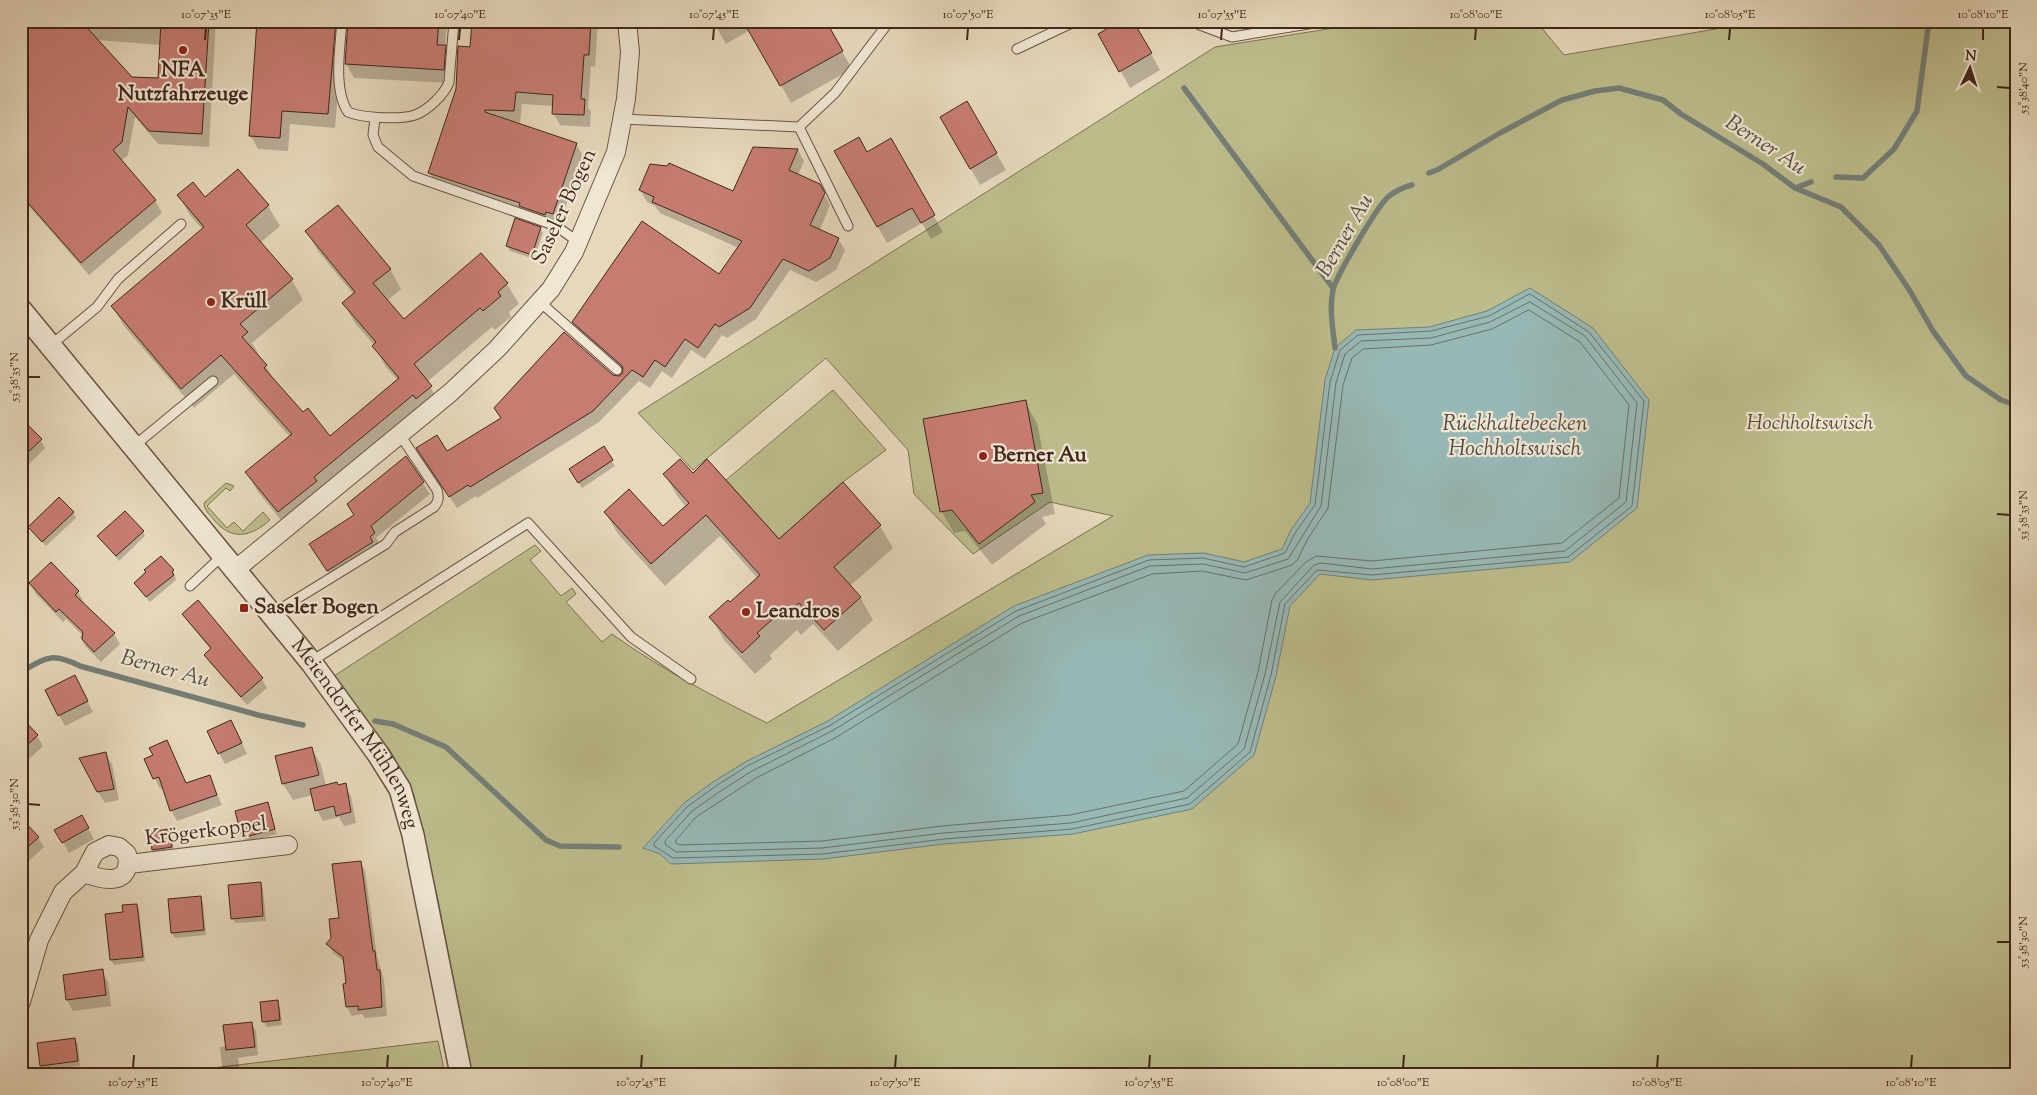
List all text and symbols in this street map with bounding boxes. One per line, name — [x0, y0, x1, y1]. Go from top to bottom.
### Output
text: 10°07'35"E — [181, 6, 232, 24]
text: 10°07'40"E — [434, 6, 487, 24]
text: 10°07'45"E — [689, 6, 740, 24]
text: 10°07'50"E — [943, 6, 994, 24]
text: 10°07'55"E — [1197, 6, 1247, 24]
text: 10°08'00"E — [1450, 6, 1503, 24]
text: 10°08'05"E — [1705, 6, 1756, 24]
text: 10°08'10"E — [1958, 6, 2009, 24]
north arrow — [1944, 42, 1994, 92]
marker: NFA Nutzfahrzeuge — [177, 44, 189, 56]
text: N — [1964, 47, 1977, 67]
place label: NFA Nutzfahrzeuge — [118, 56, 248, 110]
text: 53°38'40"N — [2015, 62, 2033, 115]
water label: Berner Au — [1718, 108, 1812, 184]
street label: Saseler Bogen — [525, 144, 605, 270]
water label: Berner Au — [1309, 188, 1383, 283]
place label: Krüll — [221, 287, 268, 317]
marker: Krüll — [205, 296, 217, 308]
text: 53°38'35"N — [6, 352, 24, 403]
water label: Rückhaltebecken Hochholtswisch — [1442, 409, 1588, 466]
park label: Hochholtswisch — [1747, 409, 1873, 439]
place label: Berner Au — [993, 441, 1088, 471]
marker: Berner Au — [977, 450, 989, 462]
text: 53°38'35"N — [2015, 490, 2033, 541]
place label: Saseler Bogen — [254, 593, 380, 623]
place label: Leandros — [756, 597, 840, 627]
marker: Saseler Bogen — [238, 602, 250, 614]
marker: Leandros — [740, 606, 752, 618]
street label: Meiendorfer Mühlenweg — [283, 632, 426, 833]
water label: Berner Au — [117, 643, 214, 697]
text: 53°38'30"N — [6, 778, 24, 831]
street label: Krögerkoppel — [143, 810, 269, 854]
text: 53°38'30"N — [2015, 916, 2033, 969]
text: 10°07'35"E — [108, 1074, 159, 1092]
text: 10°07'40"E — [361, 1074, 414, 1092]
text: 10°07'45"E — [616, 1074, 667, 1092]
text: 10°07'50"E — [870, 1074, 921, 1092]
text: 10°07'55"E — [1124, 1074, 1174, 1092]
text: 10°08'00"E — [1377, 1074, 1430, 1092]
text: 10°08'05"E — [1632, 1074, 1683, 1092]
text: 10°08'10"E — [1886, 1074, 1937, 1092]

